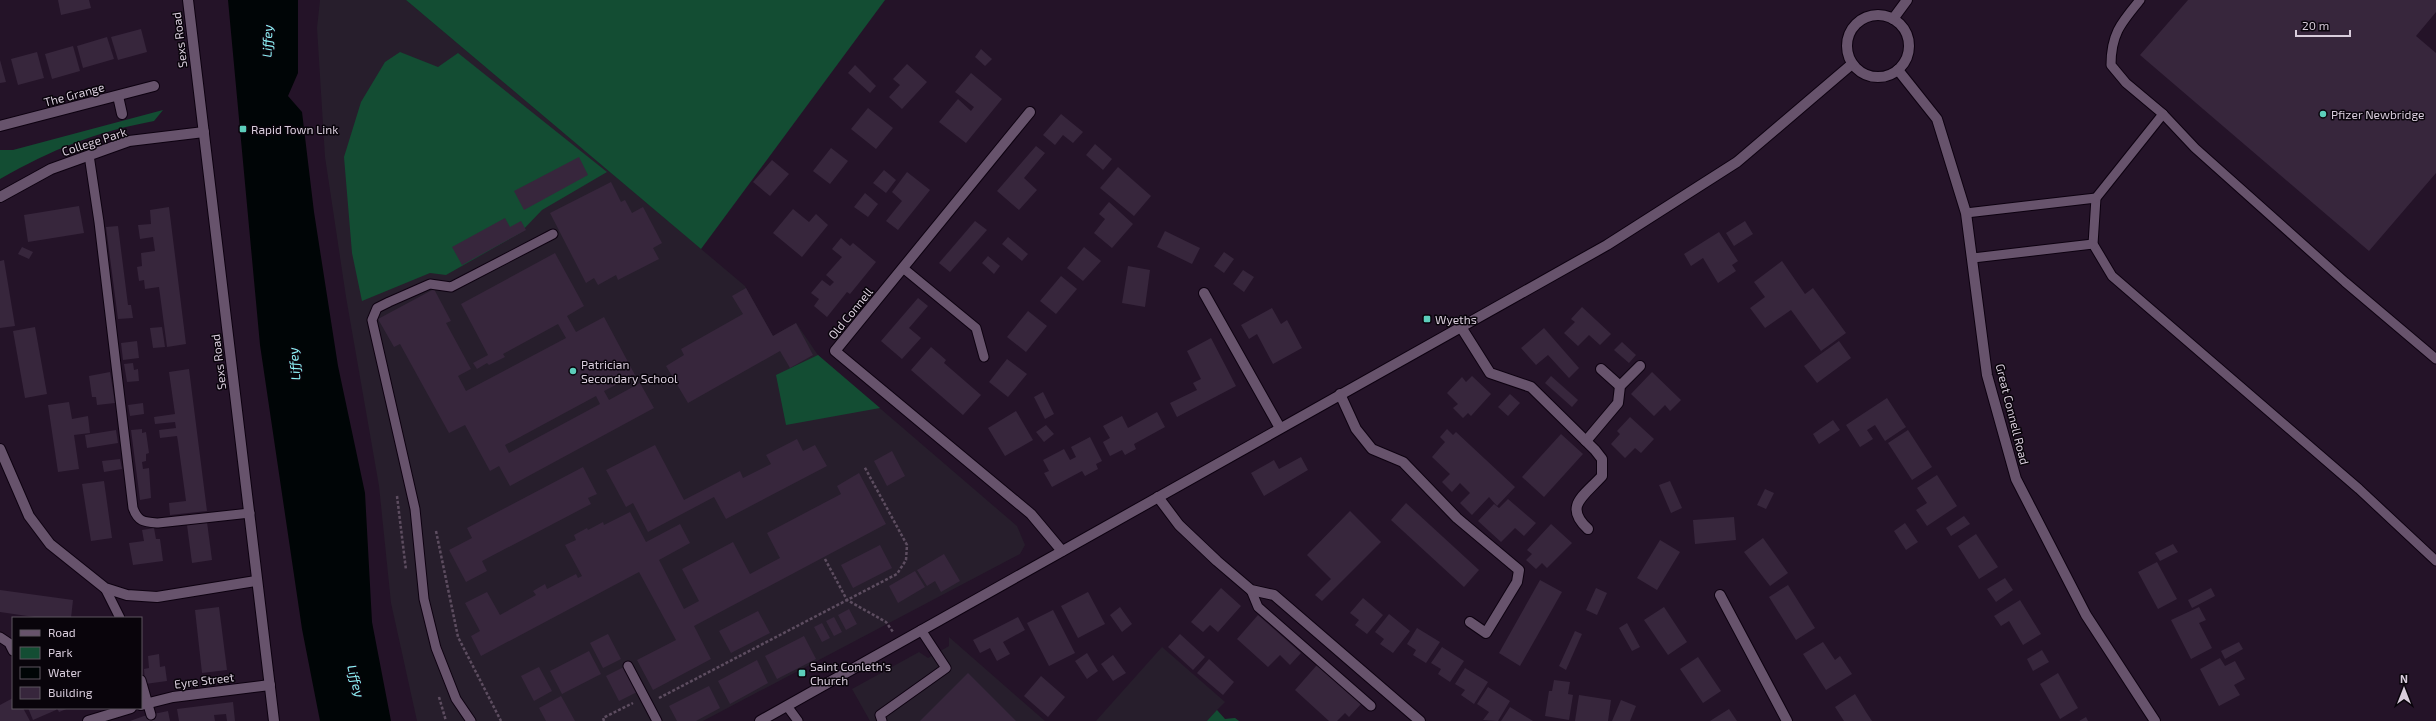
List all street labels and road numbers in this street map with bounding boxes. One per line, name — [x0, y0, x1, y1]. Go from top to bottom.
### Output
street label: Sexs Road — [169, 11, 189, 69]
street label: The Grange — [42, 79, 106, 109]
street label: College Park — [60, 124, 128, 158]
street label: Old Connell — [825, 284, 875, 342]
street label: Sexs Road — [208, 333, 228, 391]
street label: Great Connell Road — [1994, 362, 2032, 466]
street label: Eyre Street — [173, 669, 235, 691]

